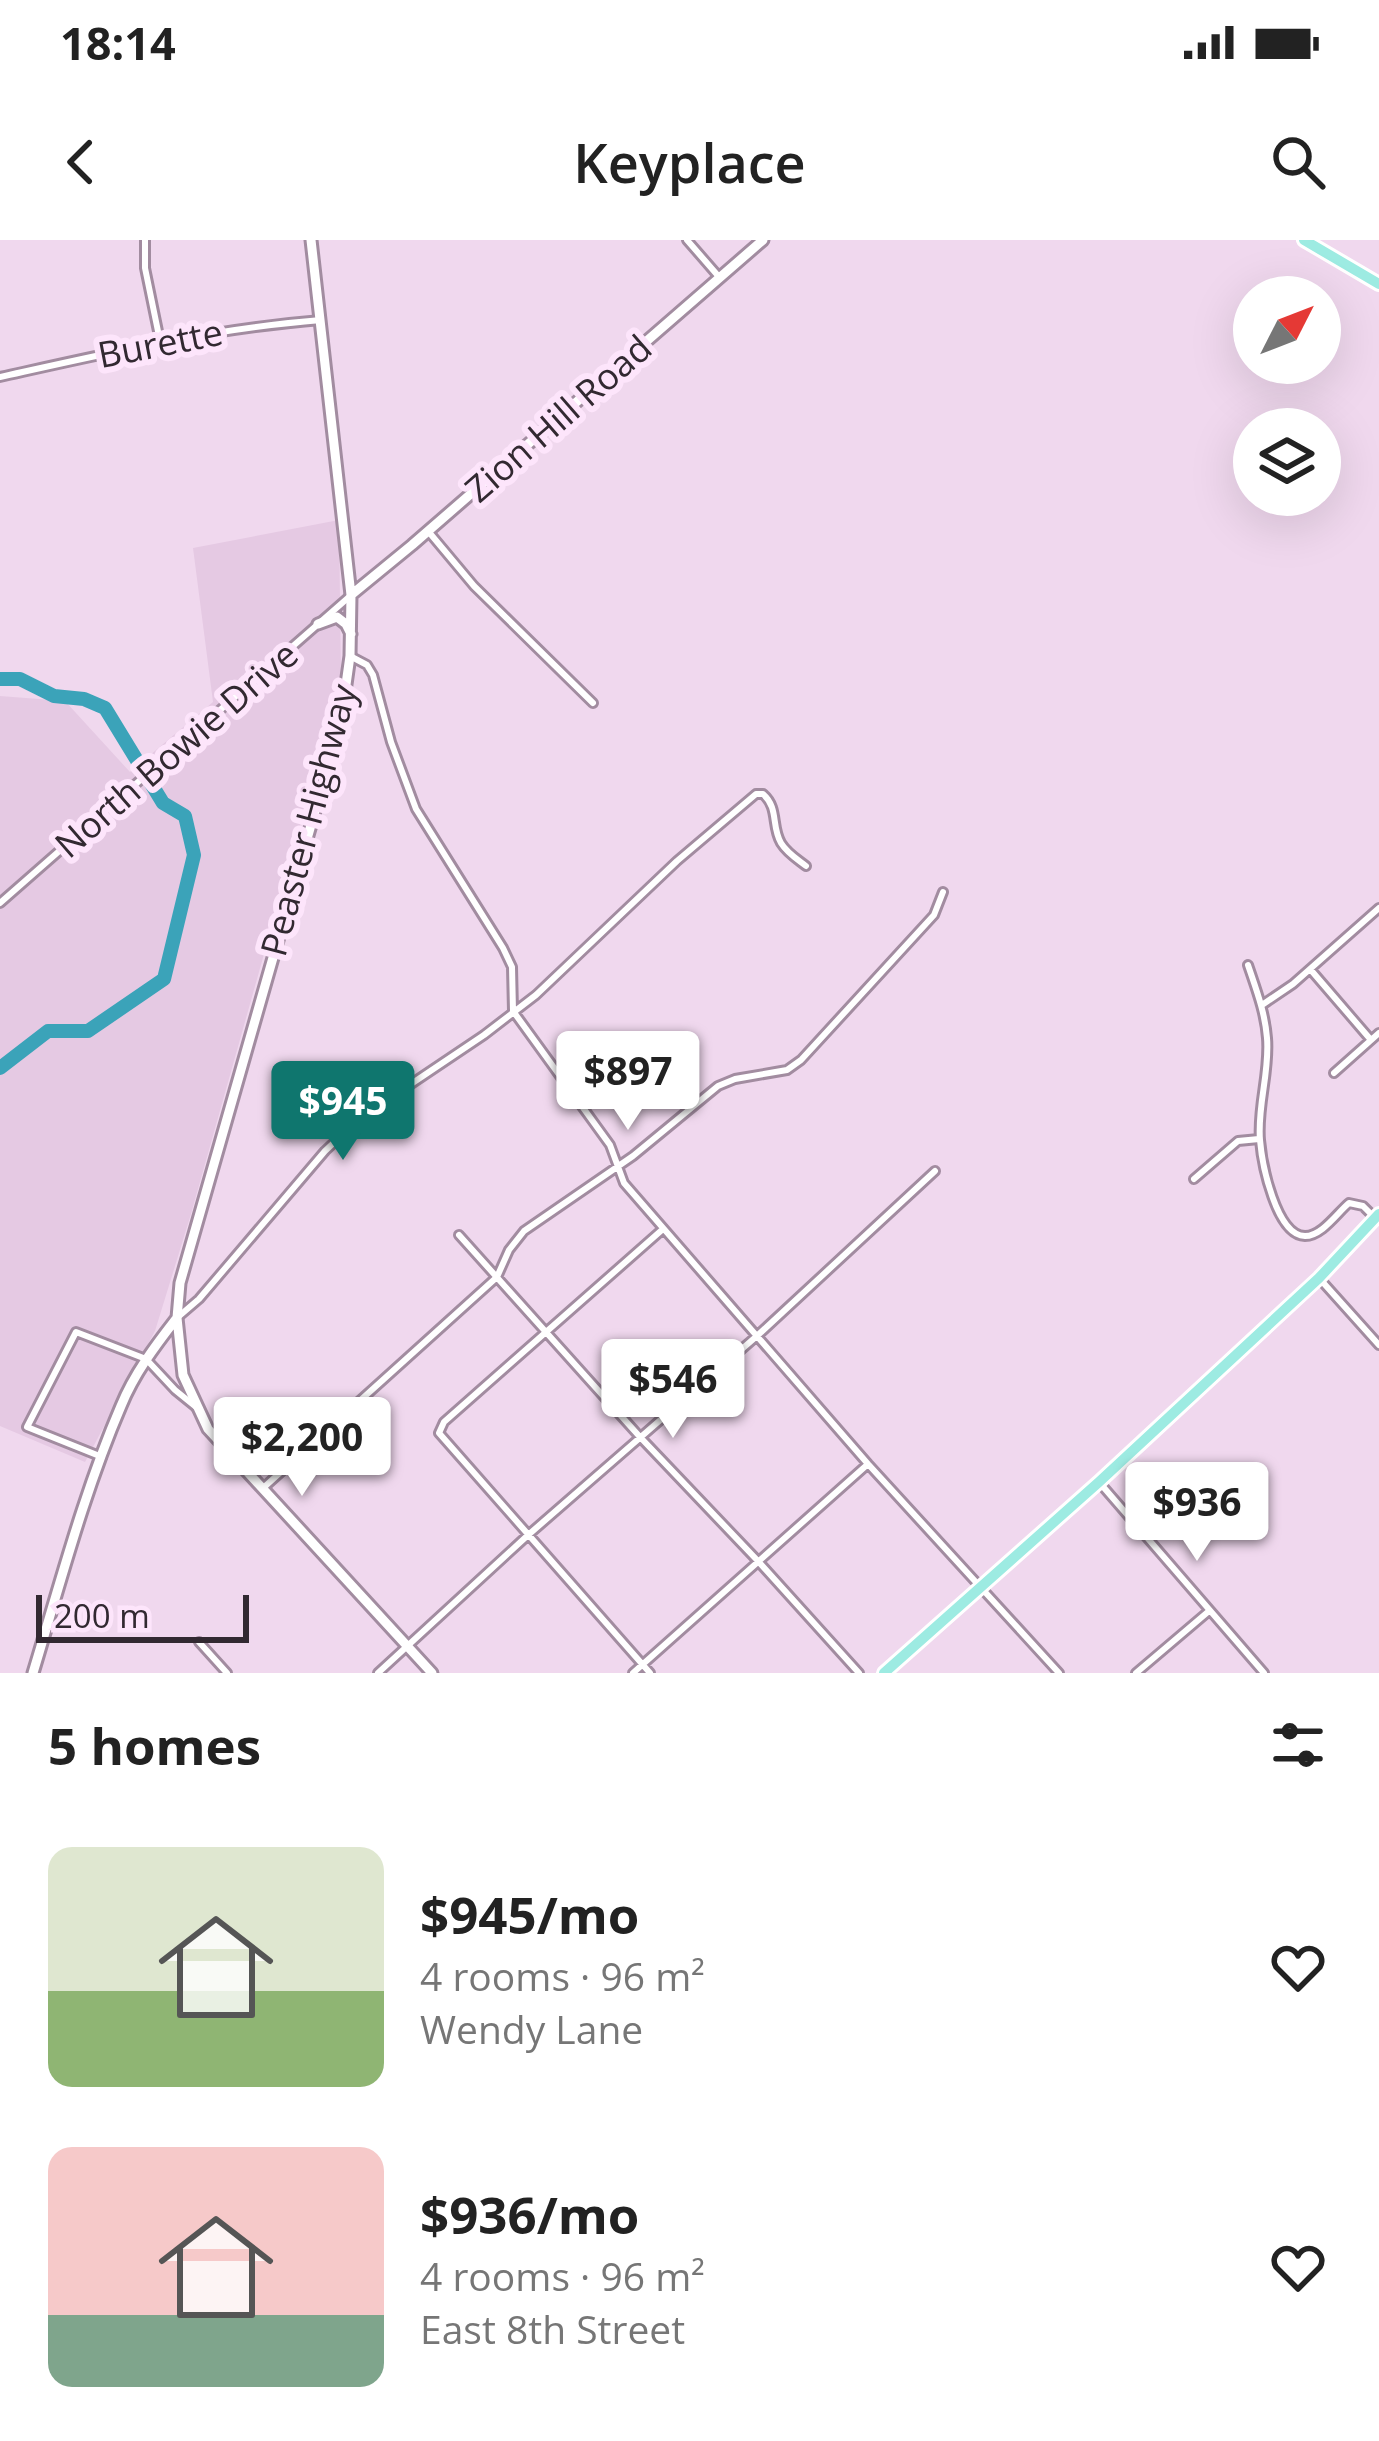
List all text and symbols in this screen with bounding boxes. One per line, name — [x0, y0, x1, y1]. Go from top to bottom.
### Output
text: 18:14 — [60, 12, 176, 73]
text: Keyplace — [573, 125, 806, 199]
icon: back — [48, 129, 114, 195]
icon: search — [1265, 129, 1331, 195]
north arrow — [1233, 276, 1341, 384]
map controls — [1233, 276, 1341, 516]
street label: Burette — [93, 307, 227, 379]
street label: Zion Hill Road — [454, 323, 662, 513]
button: layers — [1233, 408, 1341, 516]
street label: North Bowie Drive — [44, 630, 308, 868]
street label: Peaster Highway — [248, 678, 368, 961]
pin: $897 — [557, 1031, 699, 1133]
text: $897 — [583, 1043, 673, 1096]
pin: $945 — [272, 1061, 414, 1163]
text: $945 — [298, 1073, 388, 1126]
pin: $546 — [602, 1339, 744, 1441]
text: $546 — [628, 1351, 718, 1404]
pin: $2,200 — [204, 1397, 400, 1499]
text: $2,200 — [241, 1409, 363, 1462]
pin: $936 — [1126, 1462, 1268, 1564]
text: $936 — [1152, 1474, 1242, 1527]
scale bar — [36, 1589, 249, 1642]
text: 200 m — [54, 1593, 150, 1638]
text: 5 homes — [48, 1710, 261, 1780]
icon: filters — [1265, 1712, 1331, 1778]
text: $945/mo — [420, 1879, 639, 1949]
icon: home — [144, 1895, 288, 2039]
icon: heart — [1265, 1934, 1331, 2000]
text: 4 rooms · 96 m² — [420, 1949, 705, 2002]
text: Wendy Lane — [420, 2002, 643, 2055]
text: $936/mo — [420, 2179, 639, 2249]
icon: home — [144, 2195, 288, 2339]
icon: heart — [1265, 2234, 1331, 2300]
text: 4 rooms · 96 m² — [420, 2249, 705, 2302]
text: East 8th Street — [420, 2302, 685, 2355]

